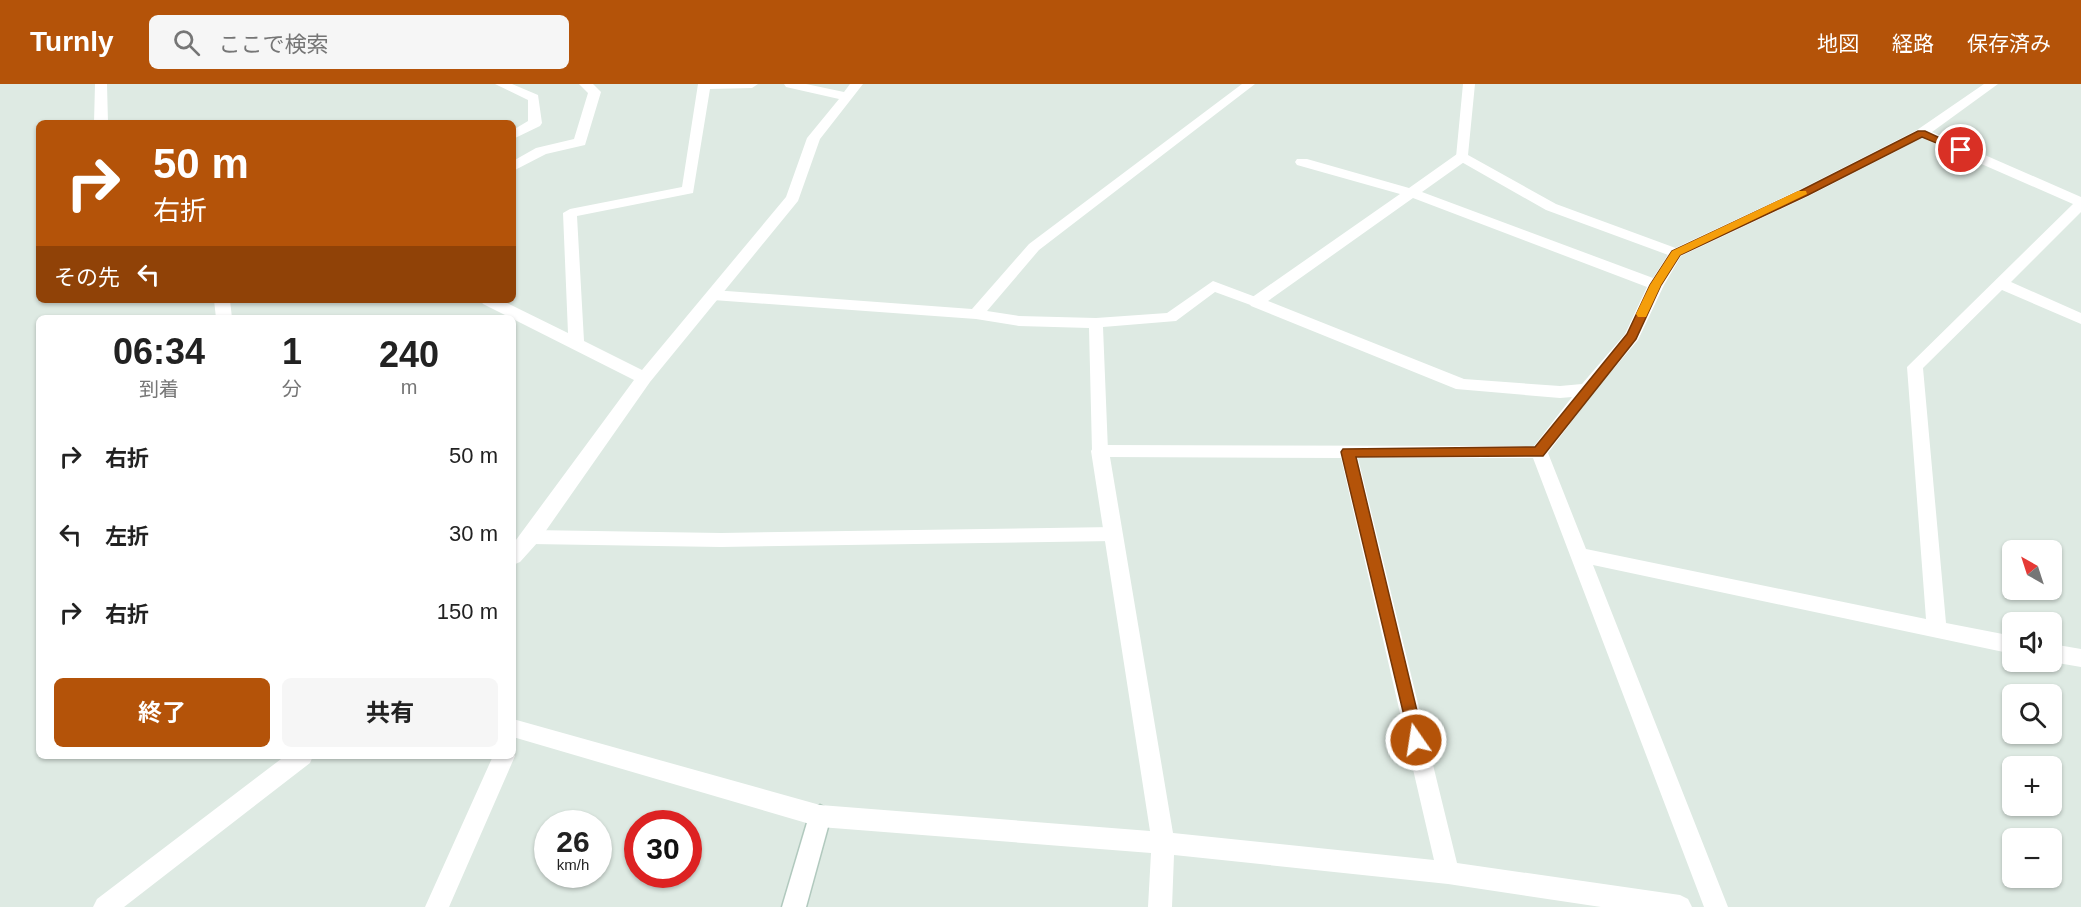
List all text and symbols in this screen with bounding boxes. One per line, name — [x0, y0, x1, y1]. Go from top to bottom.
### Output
search box — [149, 15, 569, 69]
text: Turnly — [30, 26, 113, 57]
icon: search — [170, 26, 203, 59]
text: ここで検索 — [218, 32, 329, 57]
text: 地図 — [1817, 32, 1859, 55]
text: 経路 — [1892, 32, 1934, 55]
text: 保存済み — [1967, 32, 2051, 55]
pin — [1935, 124, 1986, 175]
icon: arrive — [1944, 133, 1977, 166]
text: 50 m — [153, 140, 249, 187]
icon: right — [54, 144, 132, 222]
text: 右折 — [153, 196, 207, 226]
icon: left — [132, 258, 165, 291]
text: その先 — [54, 265, 120, 290]
text: 06:34 — [113, 331, 205, 372]
text: 1 — [282, 331, 302, 372]
text: 240 — [379, 334, 439, 375]
text: m — [401, 376, 417, 398]
text: 到着 — [139, 378, 179, 400]
text: 分 — [282, 378, 302, 400]
icon: right — [54, 440, 87, 473]
text: 50 m — [449, 443, 498, 468]
text: 右折 — [105, 446, 149, 471]
icon: left — [54, 518, 87, 551]
text: 30 m — [449, 521, 498, 546]
text: 左折 — [105, 524, 149, 549]
north arrow — [2002, 540, 2062, 600]
map controls — [2002, 540, 2062, 888]
icon: right — [54, 596, 87, 629]
text: 150 m — [437, 599, 498, 624]
text: 右折 — [105, 602, 149, 627]
button: sound — [2002, 612, 2062, 672]
button: 終了 — [54, 678, 270, 747]
button: 共有 — [282, 678, 498, 747]
button: search — [2002, 684, 2062, 744]
position arrow — [1384, 708, 1448, 772]
button: + — [2002, 756, 2062, 816]
speed limit sign: 30 — [624, 810, 702, 888]
text: 26 — [556, 825, 590, 858]
button: − — [2002, 828, 2062, 888]
text: km/h — [557, 856, 589, 873]

